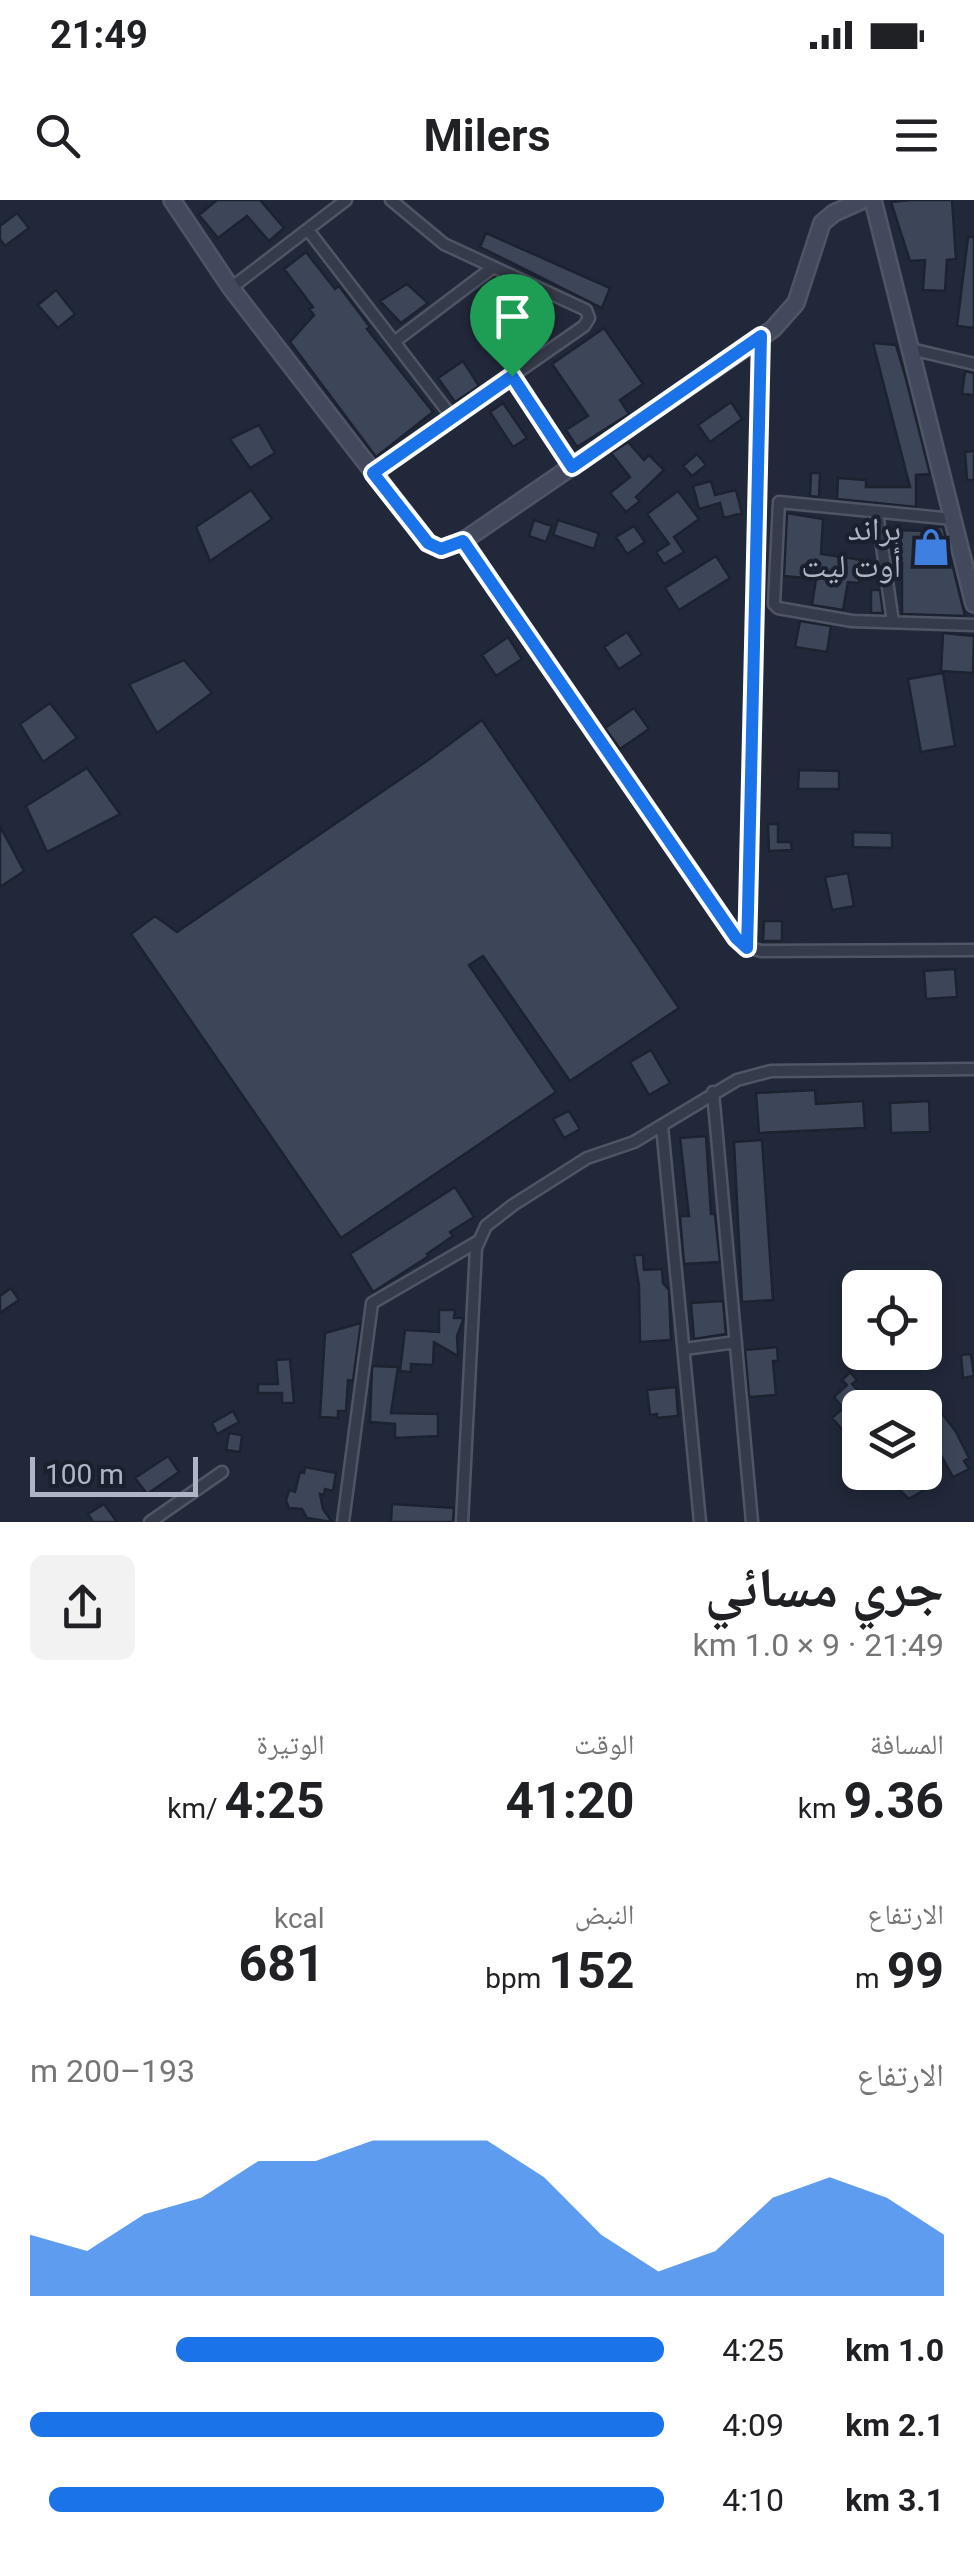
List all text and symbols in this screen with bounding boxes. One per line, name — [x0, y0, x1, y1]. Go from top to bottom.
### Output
text: 21:49 — [50, 13, 148, 57]
icon: search — [30, 108, 85, 163]
icon: menu — [889, 108, 944, 163]
text: Milers — [423, 109, 551, 162]
pin — [470, 274, 555, 377]
icon: arrive — [485, 289, 540, 344]
place label: براند أوت ليت — [801, 510, 901, 585]
shop icon: براند أوت ليت — [910, 526, 952, 568]
map controls — [842, 1270, 942, 1490]
button: locate — [842, 1270, 942, 1370]
button: layers — [842, 1390, 942, 1490]
scale bar — [30, 1452, 198, 1496]
text: 100 m — [45, 1458, 124, 1491]
button: share — [30, 1555, 135, 1660]
text: جري مسائي — [705, 1556, 944, 1620]
text: 21:49 · 9 × 1.0 km — [693, 1626, 944, 1664]
text: الوتيرة — [257, 1728, 325, 1761]
text: الوقت — [574, 1728, 634, 1761]
text: المسافة — [870, 1728, 944, 1761]
text: 4:25 — [225, 1772, 325, 1830]
text: 41:20 — [506, 1772, 634, 1830]
text: 9.36 — [843, 1772, 944, 1830]
text: /km — [167, 1792, 225, 1825]
text: km — [798, 1792, 843, 1825]
text: النبض — [575, 1898, 634, 1931]
text: الارتفاع — [868, 1898, 944, 1931]
text: kcal — [274, 1902, 325, 1935]
text: 681 — [239, 1935, 325, 1993]
text: 152 — [548, 1942, 634, 2000]
text: 99 — [887, 1942, 944, 2000]
text: bpm — [485, 1962, 548, 1995]
text: m — [855, 1962, 887, 1995]
text: 193–200 m — [30, 2052, 195, 2090]
text: الارتفاع — [857, 2056, 944, 2094]
text: 4:25 — [722, 2331, 784, 2369]
text: 1.0 km — [845, 2331, 944, 2369]
text: 4:09 — [722, 2406, 784, 2444]
text: 2.1 km — [845, 2406, 944, 2444]
text: 4:10 — [722, 2481, 784, 2519]
text: 3.1 km — [845, 2481, 944, 2519]

